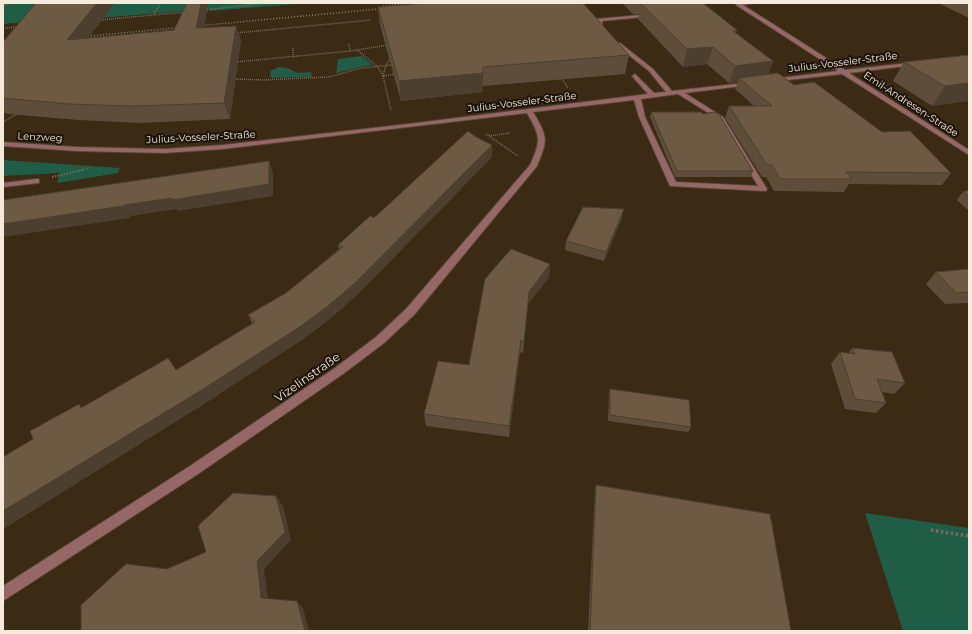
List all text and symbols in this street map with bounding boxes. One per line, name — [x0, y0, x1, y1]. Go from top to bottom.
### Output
street label: Julius-Vosseler-Straße — [787, 49, 898, 75]
street label: Emil-Andresen-Straße — [861, 68, 961, 140]
street label: Julius-Vosseler-Straße — [466, 89, 577, 115]
street label: Julius-Vosseler-Straße — [145, 128, 256, 146]
street label: Lenzweg — [17, 129, 63, 145]
street label: Vizelinstraße — [271, 349, 343, 405]

